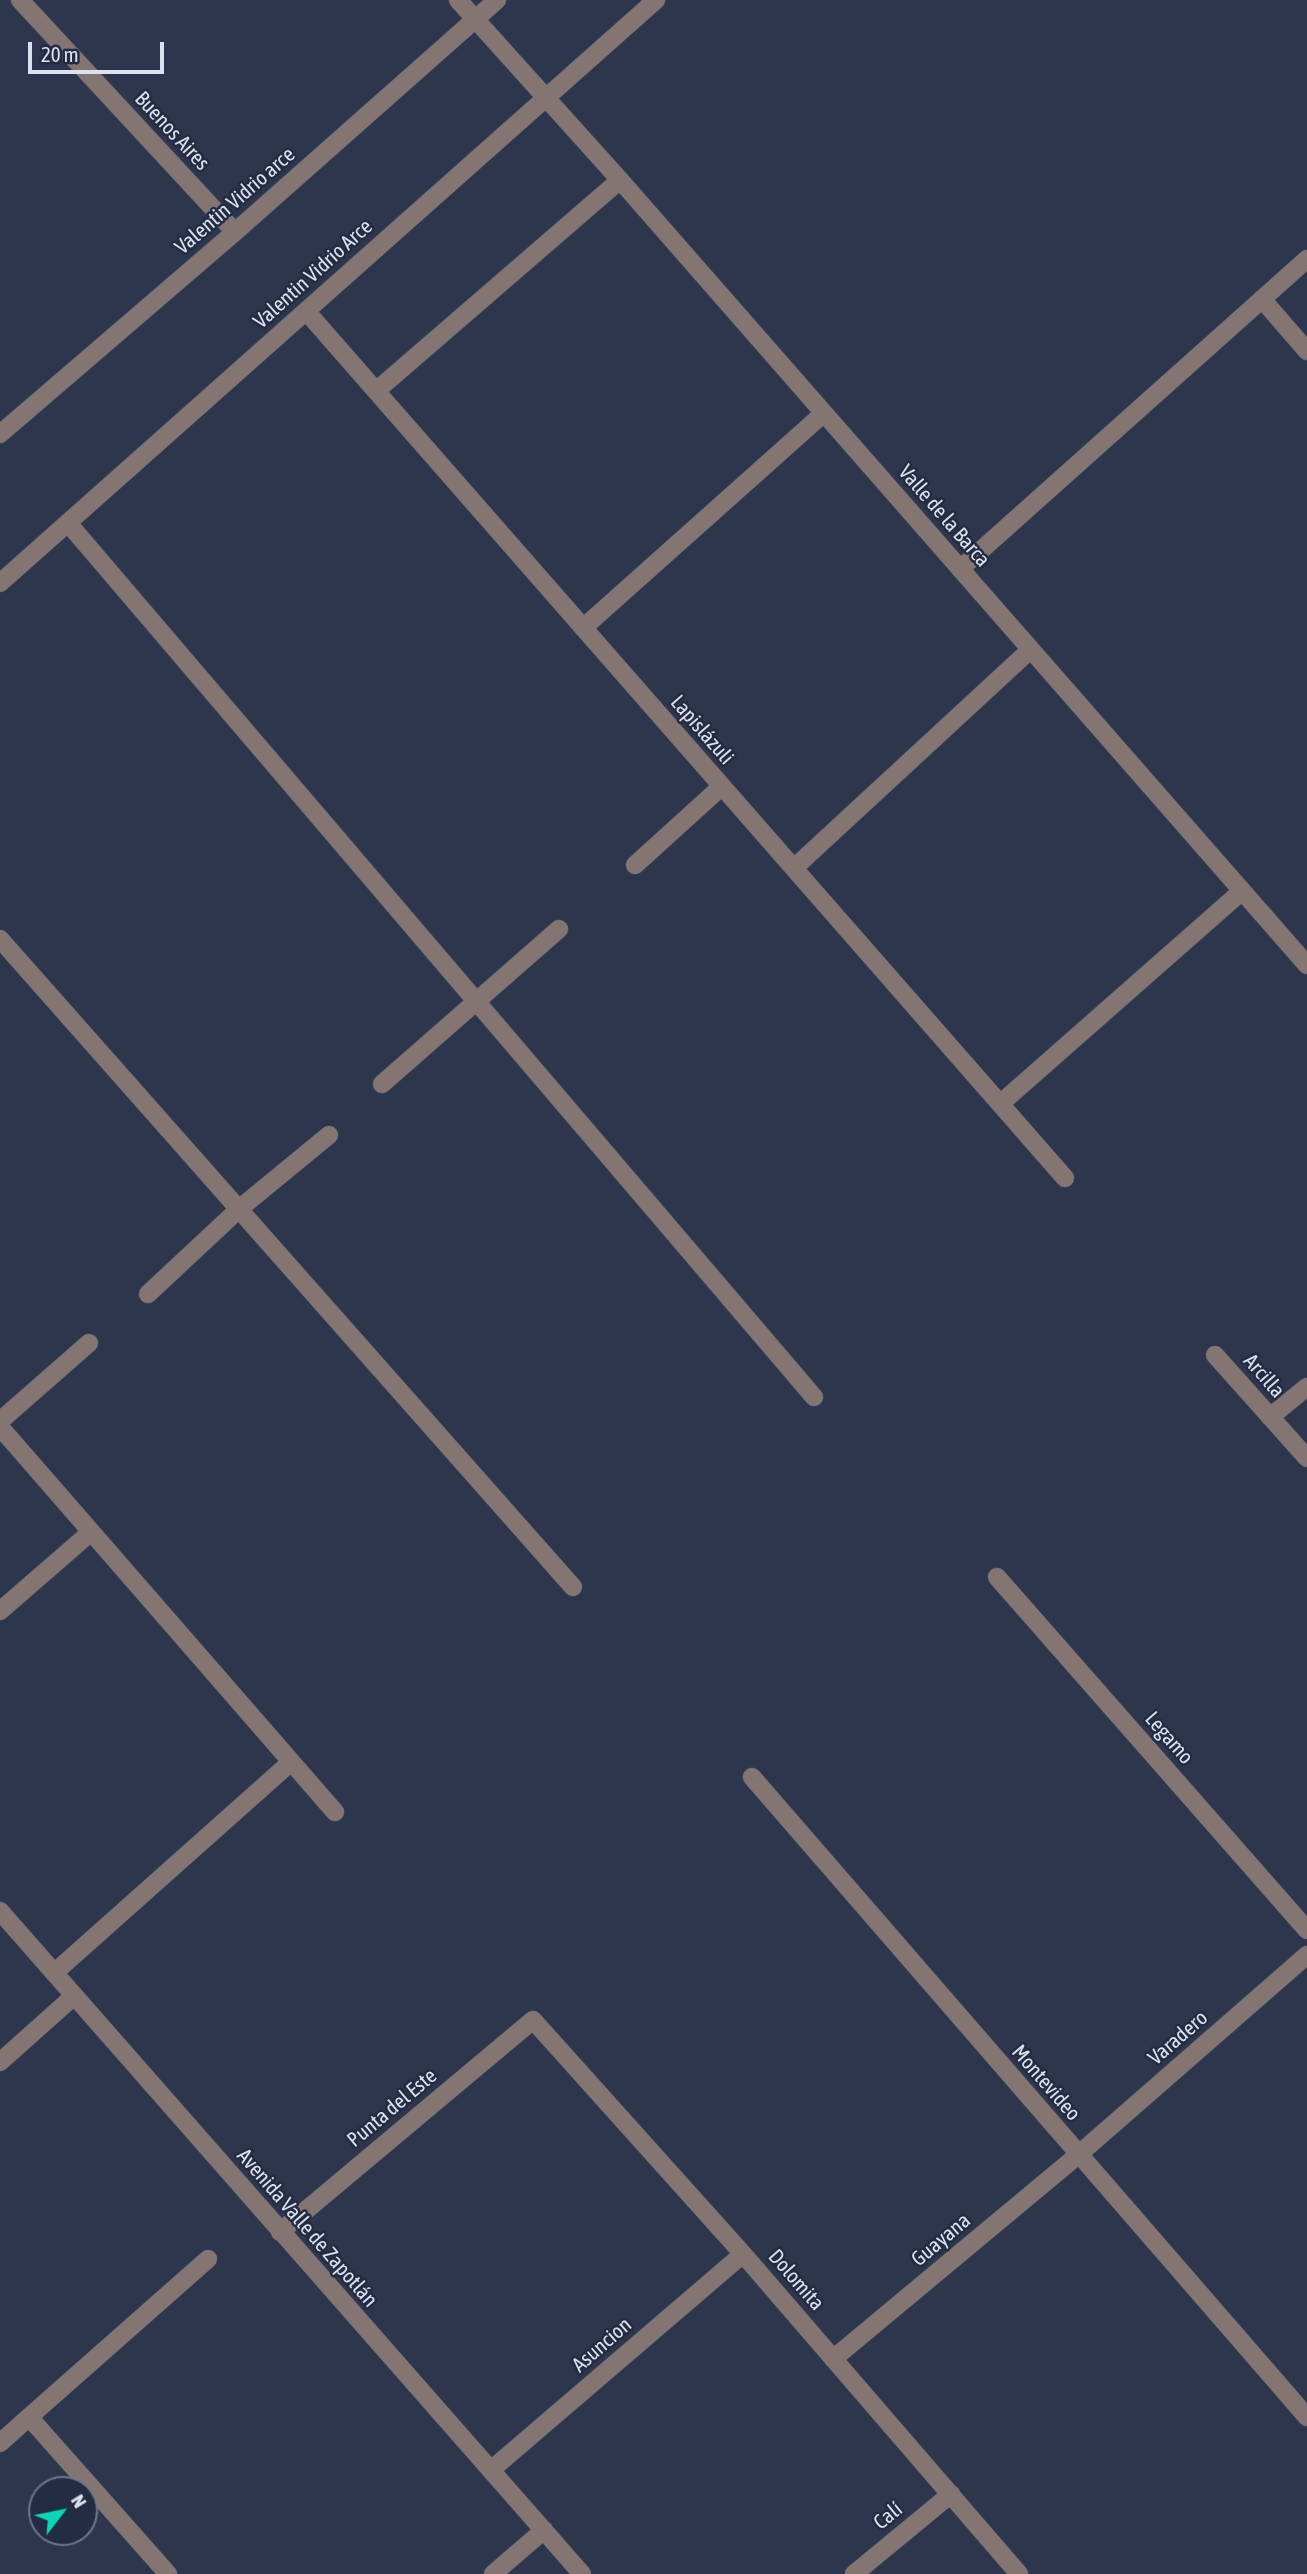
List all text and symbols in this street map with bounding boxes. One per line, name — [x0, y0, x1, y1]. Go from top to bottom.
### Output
scale bar — [32, 28, 168, 72]
text: 20 m — [41, 42, 79, 66]
street label: Buenos Aires — [129, 86, 215, 176]
street label: Valentin Vidrio arce — [170, 142, 300, 260]
street label: Valentin Vidrio Arce — [248, 214, 378, 334]
street label: Valle de la Barca — [893, 460, 995, 572]
street label: Lapislázuli — [665, 690, 739, 770]
street label: Arcilla — [1238, 1349, 1290, 1403]
street label: Legamo — [1139, 1707, 1199, 1769]
street label: Varadero — [1143, 2005, 1213, 2071]
street label: Montevideo — [1006, 2040, 1086, 2126]
street label: Punta del Este — [342, 2063, 442, 2153]
street label: Avenida Valle de Zapotlán — [231, 2144, 383, 2312]
street label: Guayana — [906, 2208, 976, 2272]
street label: Dolomita — [763, 2244, 829, 2316]
street label: Asuncion — [567, 2312, 637, 2378]
north arrow — [28, 2476, 98, 2546]
text: N — [67, 2490, 91, 2512]
street label: Calí — [869, 2497, 907, 2535]

